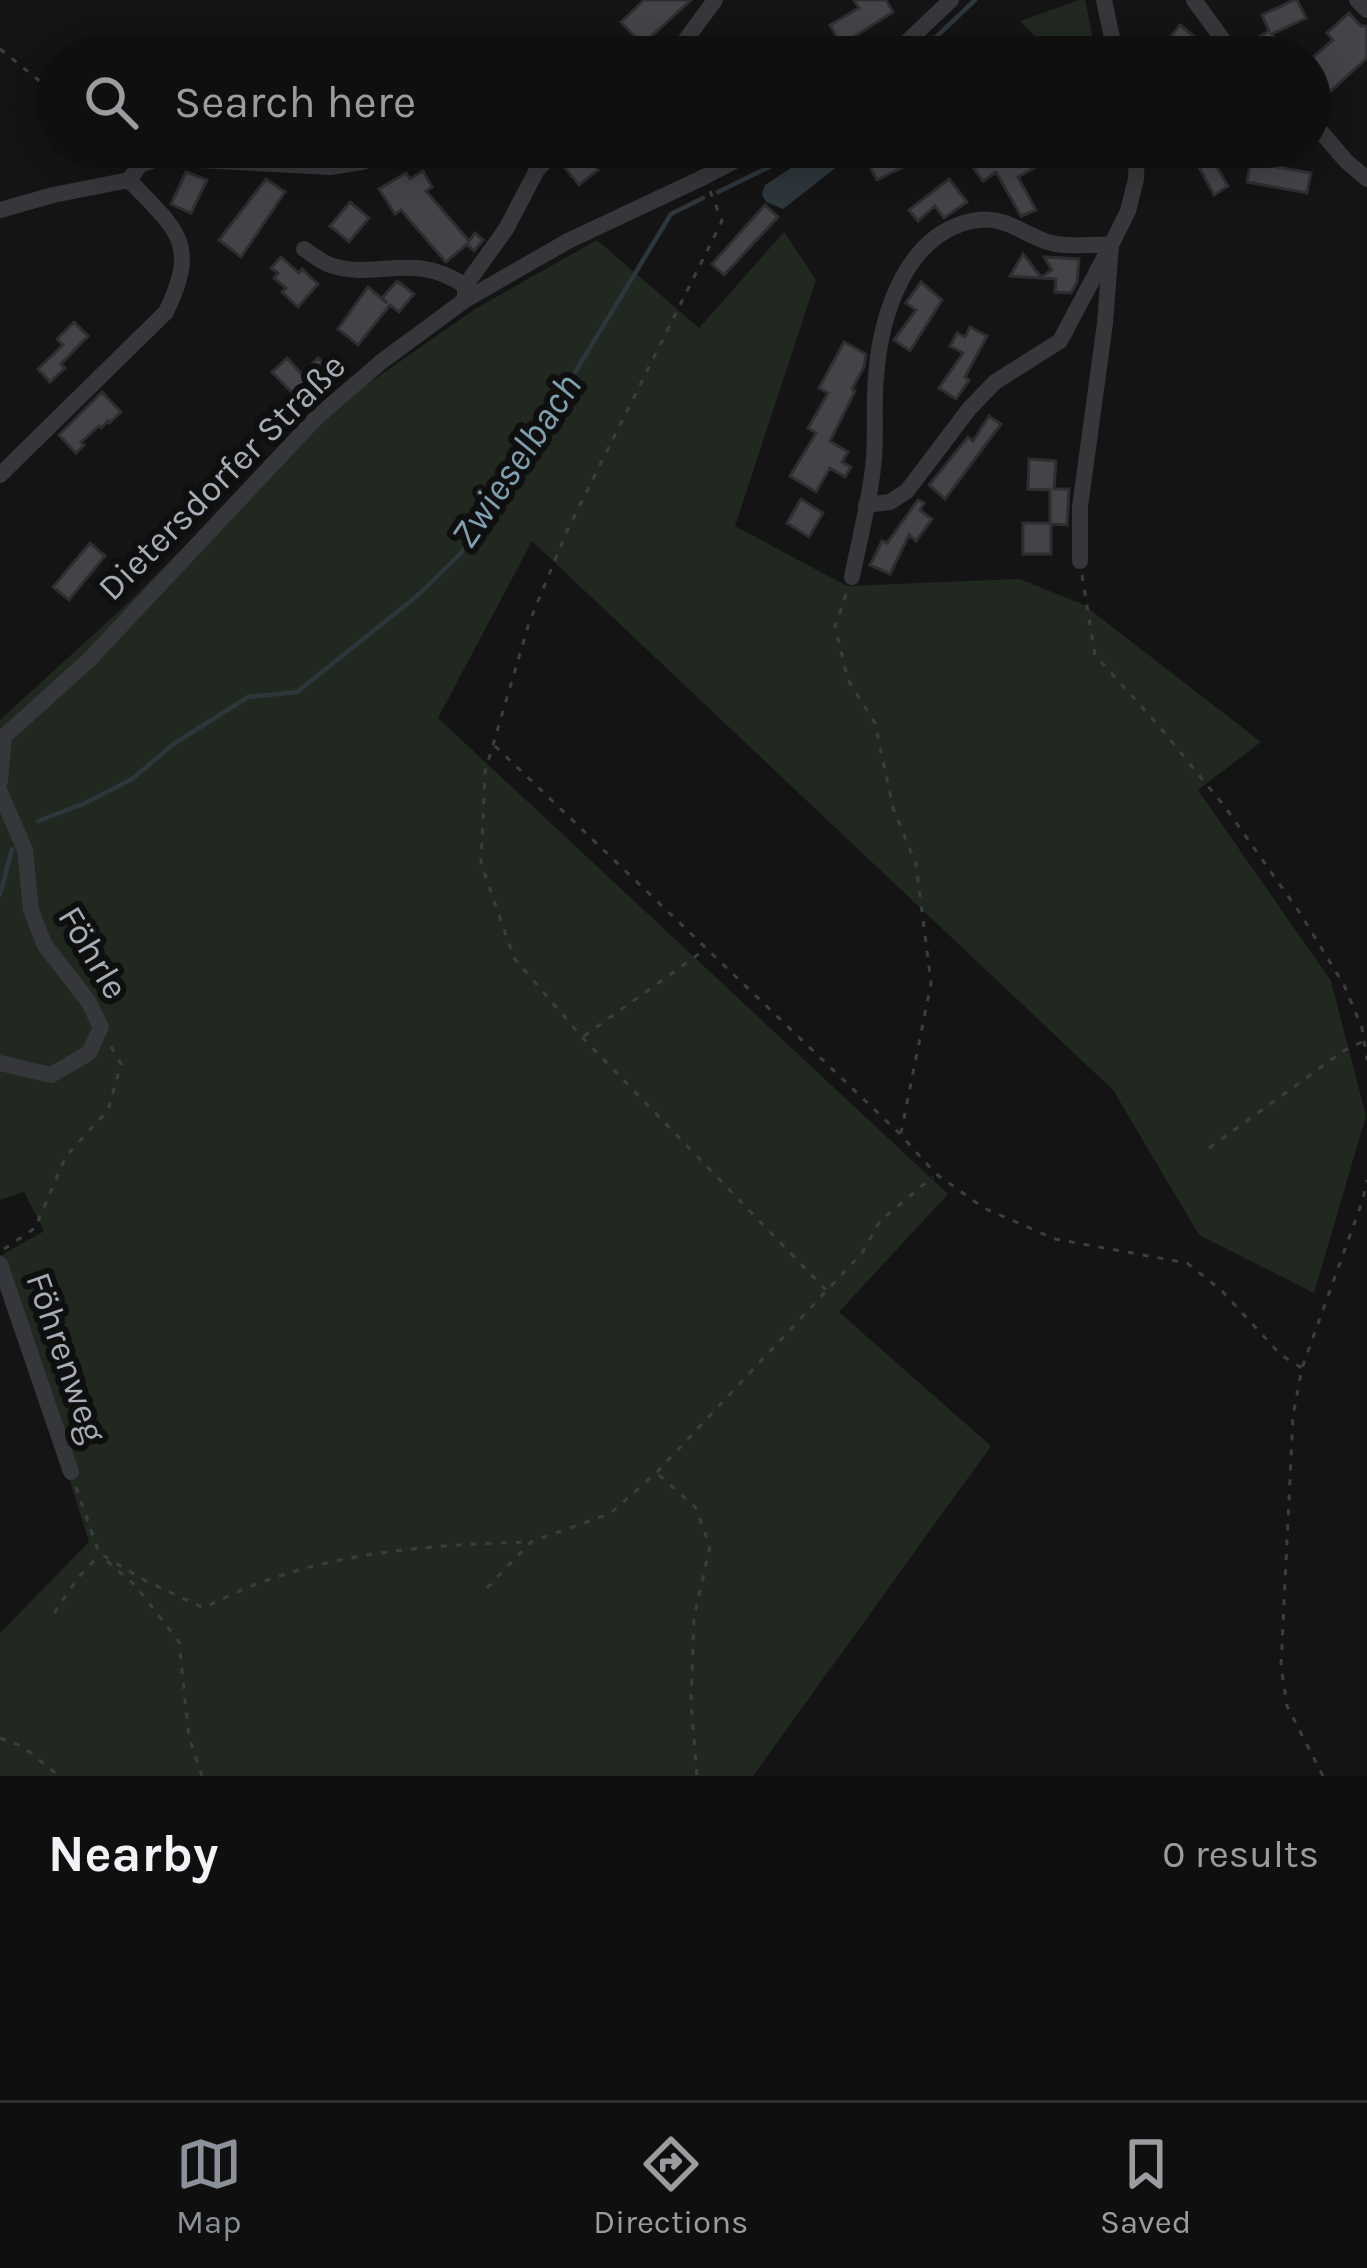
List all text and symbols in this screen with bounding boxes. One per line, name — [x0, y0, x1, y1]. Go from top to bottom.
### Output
search box — [36, 36, 1331, 168]
icon: search — [78, 69, 144, 135]
text: Search here — [174, 76, 416, 128]
street label: Dietersdorfer Straße — [89, 344, 354, 609]
water label: Zwieselbach — [441, 365, 591, 557]
street label: Föhrle — [49, 898, 137, 1007]
street label: Föhrenweg — [17, 1267, 115, 1448]
text: Nearby — [48, 1824, 218, 1884]
text: 0 results — [1162, 1831, 1319, 1877]
tab: Map — [176, 2131, 242, 2241]
tab: Directions — [593, 2131, 748, 2241]
tab: Saved — [1100, 2131, 1191, 2241]

